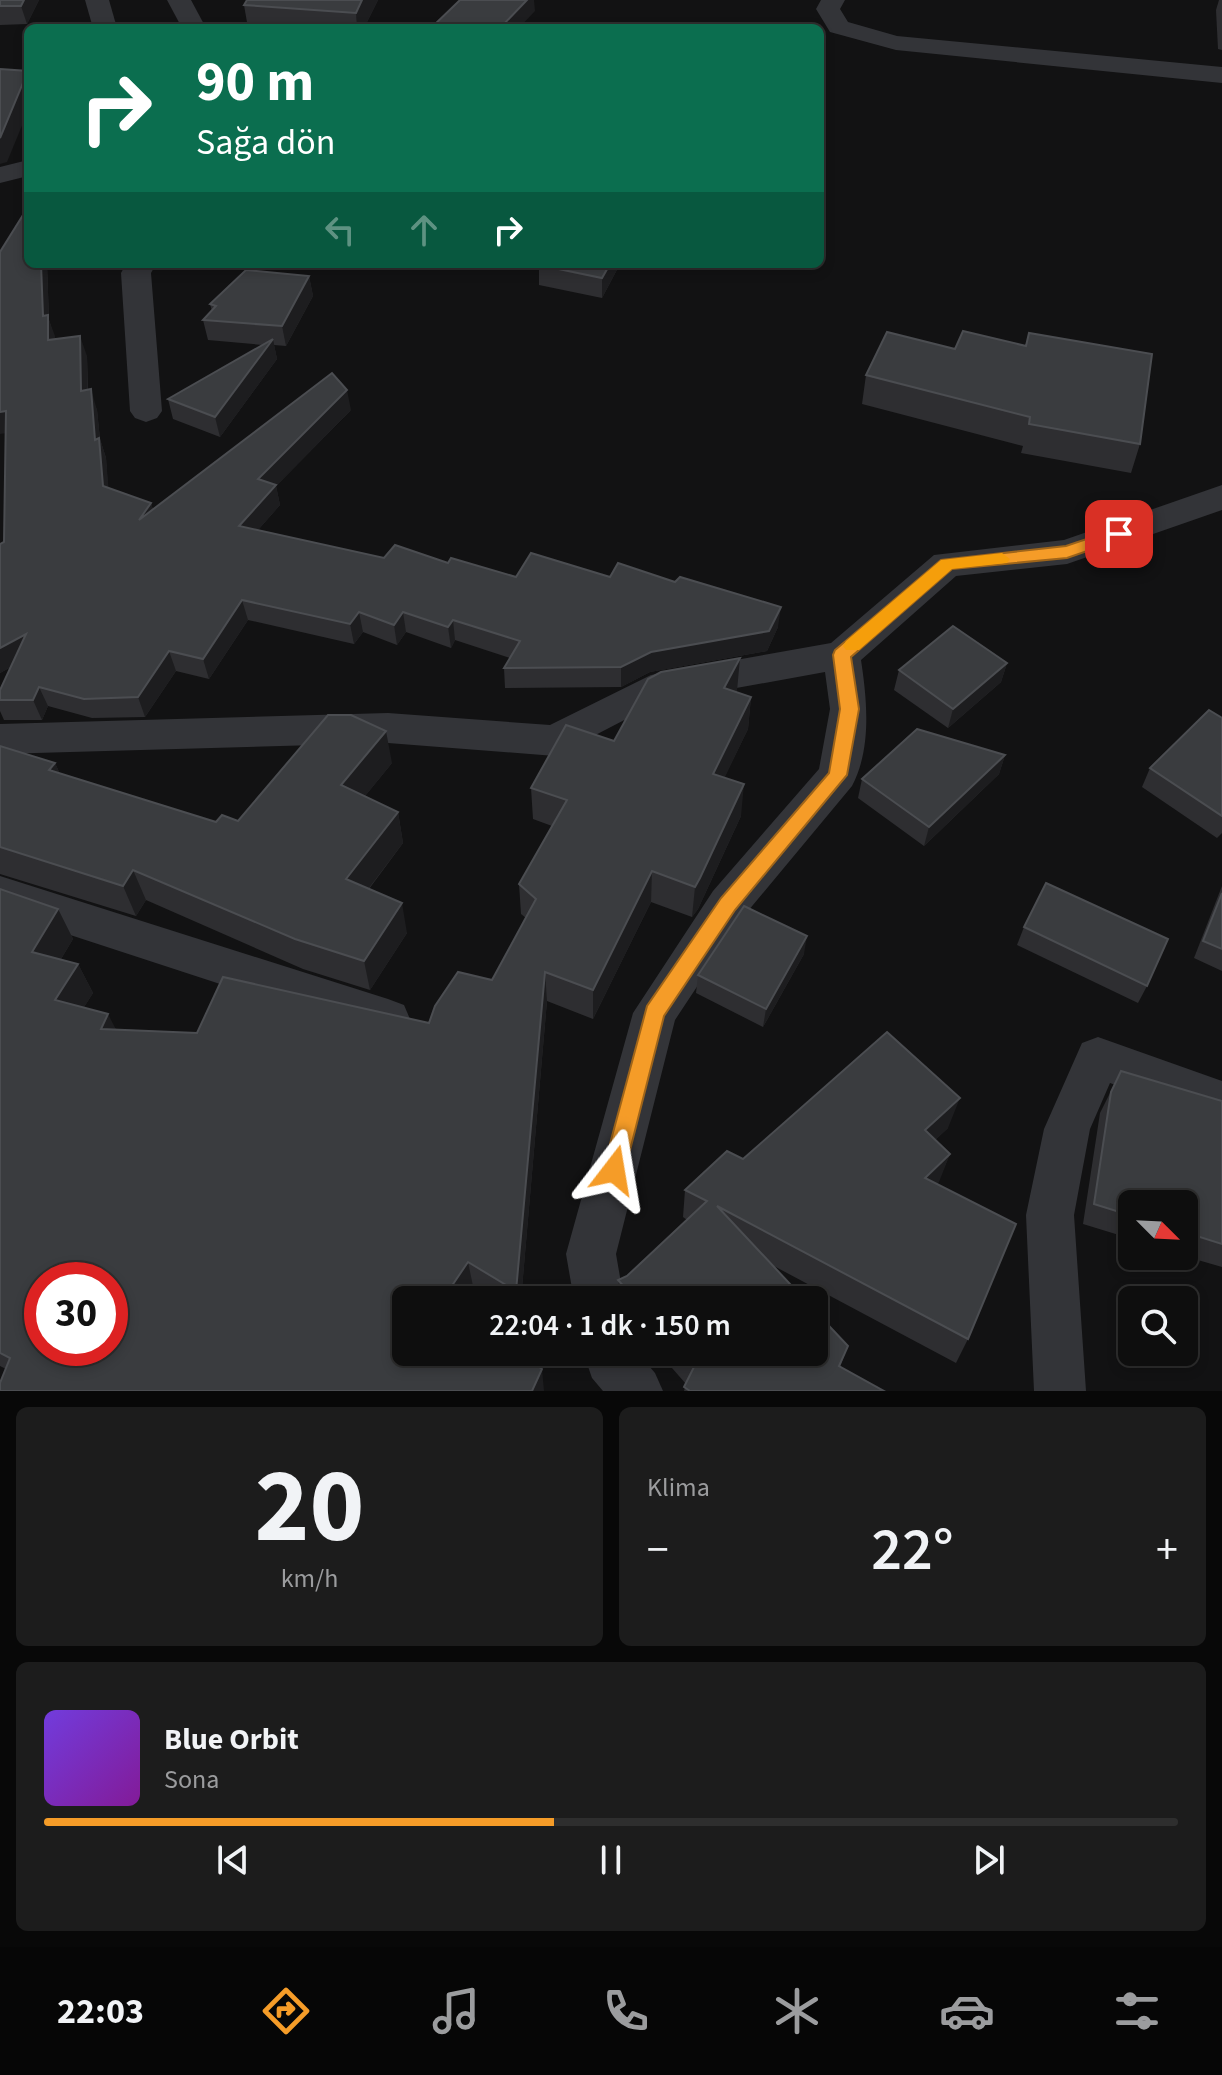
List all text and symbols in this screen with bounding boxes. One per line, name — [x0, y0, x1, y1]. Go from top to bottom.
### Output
text: 90 m — [196, 43, 314, 122]
icon: right — [64, 56, 168, 160]
text: Sağa dön — [196, 117, 335, 168]
icon: left — [318, 208, 362, 252]
icon: ahead — [402, 208, 446, 252]
icon: right — [486, 208, 530, 252]
pin — [1085, 500, 1153, 568]
icon: arrive — [1097, 512, 1141, 556]
position arrow — [572, 1128, 656, 1212]
north arrow — [1118, 1190, 1198, 1270]
map controls — [1118, 1190, 1198, 1366]
speed limit sign: 30 — [24, 1262, 128, 1366]
button: search — [1118, 1286, 1198, 1366]
text: 22:04 · 1 dk · 150 m — [489, 1304, 731, 1347]
text: 20 — [255, 1434, 364, 1582]
text: Klima — [647, 1469, 710, 1506]
text: 22° — [871, 1508, 954, 1593]
text: − — [647, 1519, 669, 1582]
text: + — [1156, 1519, 1178, 1582]
text: km/h — [281, 1560, 338, 1597]
text: Blue Orbit — [164, 1718, 299, 1761]
text: Sona — [164, 1761, 219, 1798]
icon: previous — [211, 1838, 255, 1882]
icon: pause — [589, 1838, 633, 1882]
icon: next — [967, 1838, 1011, 1882]
icon: directions — [258, 1983, 314, 2039]
icon: music — [428, 1983, 484, 2039]
icon: phone — [598, 1983, 654, 2039]
icon: climate — [769, 1983, 825, 2039]
icon: car — [939, 1983, 995, 2039]
icon: filters — [1109, 1983, 1165, 2039]
text: 22:03 — [57, 1986, 144, 2037]

